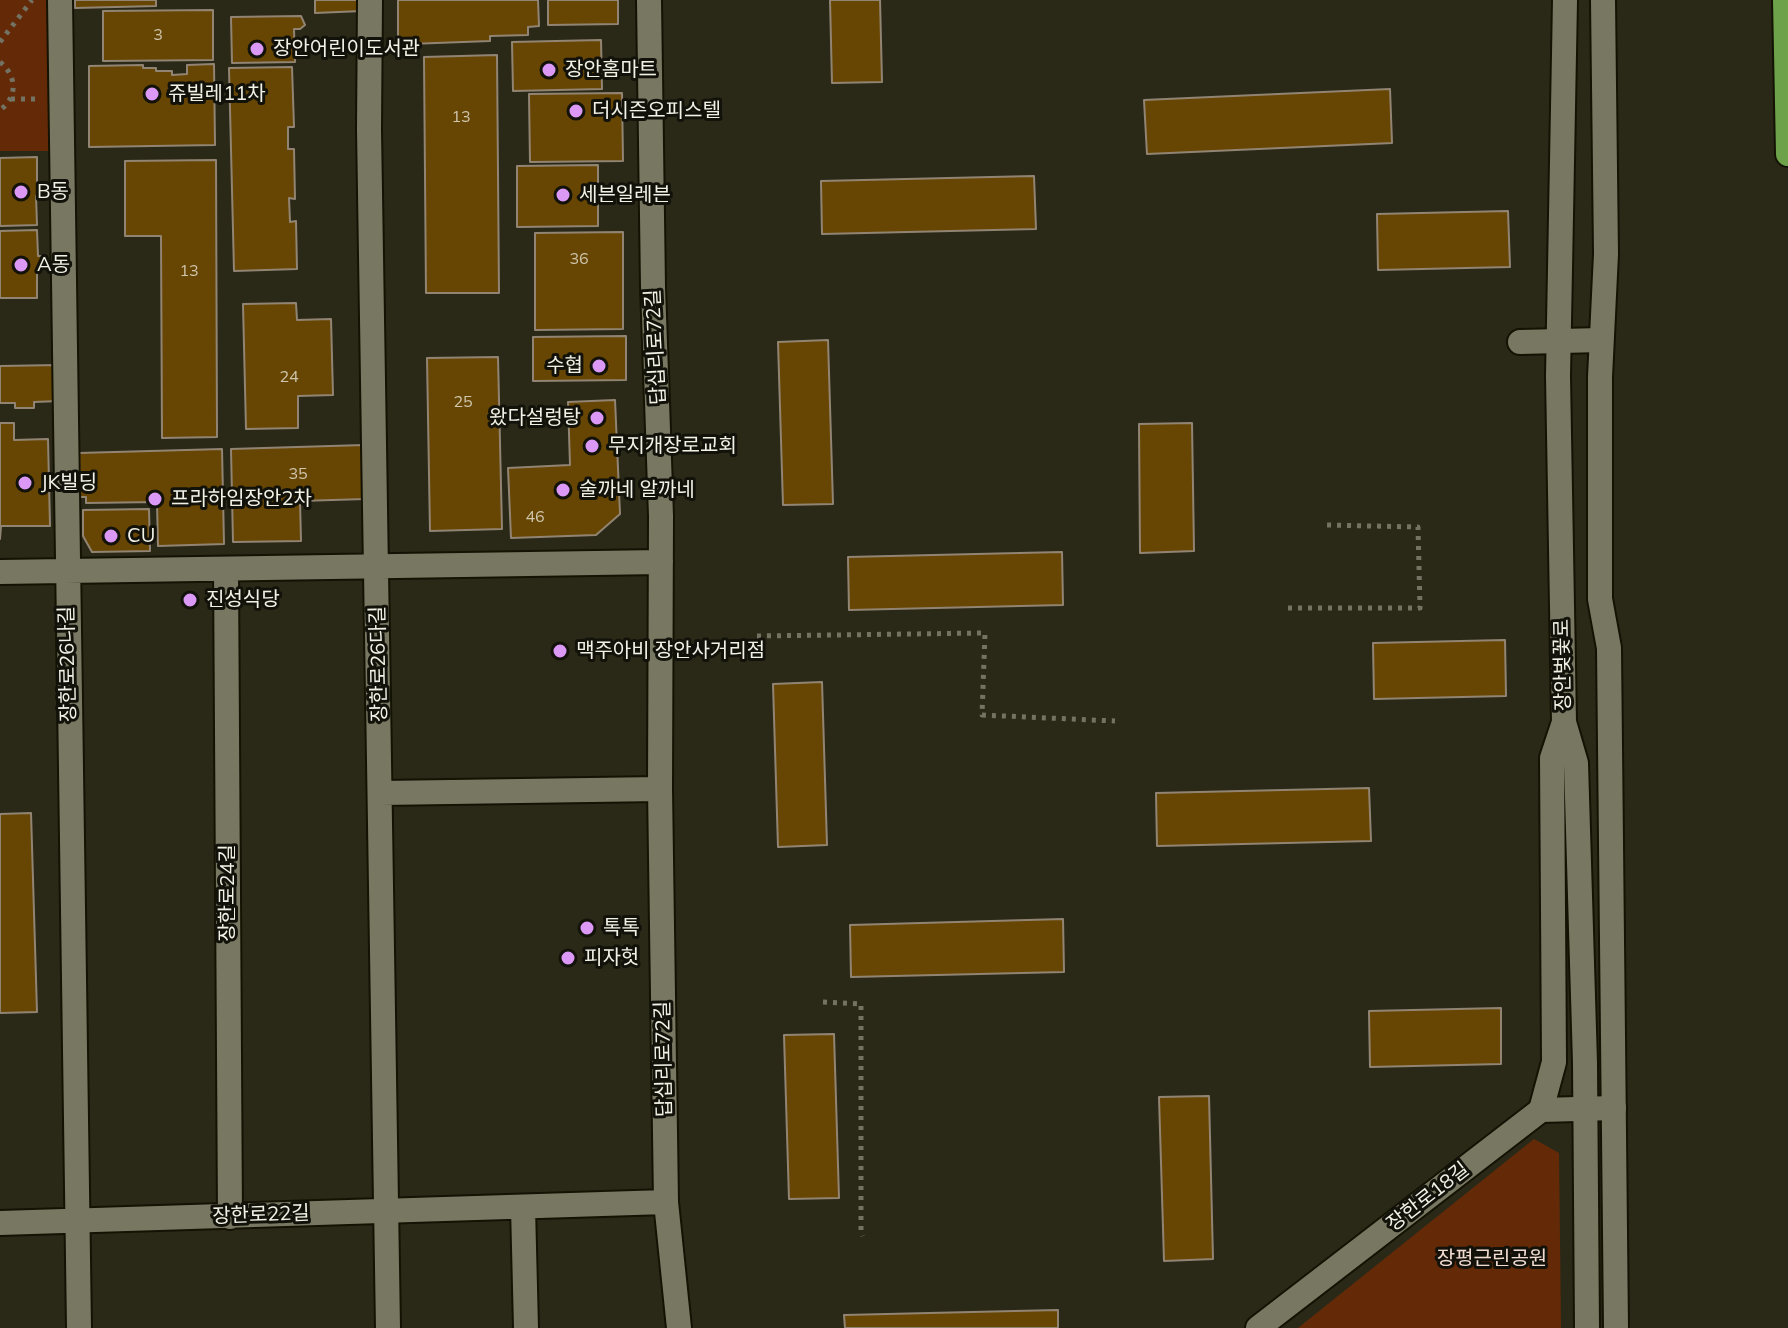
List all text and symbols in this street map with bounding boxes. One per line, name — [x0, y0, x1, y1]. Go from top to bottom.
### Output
house number: 3 — [153, 25, 163, 45]
place label: 장안어린이도서관 — [273, 37, 420, 61]
marker: 장안어린이도서관 — [248, 40, 266, 58]
place label: 장안홈마트 — [565, 58, 657, 82]
marker: 장안홈마트 — [540, 61, 558, 79]
place label: 쥬빌레11차 — [168, 82, 266, 106]
marker: 쥬빌레11차 — [143, 85, 161, 103]
place label: 더시즌오피스텔 — [592, 99, 721, 123]
marker: 더시즌오피스텔 — [567, 102, 585, 120]
house number: 13 — [451, 107, 471, 127]
place label: B동 — [37, 180, 69, 204]
marker: B동 — [12, 183, 30, 201]
place label: 세븐일레븐 — [579, 183, 671, 207]
marker: 세븐일레븐 — [554, 186, 572, 204]
house number: 36 — [569, 249, 589, 269]
place label: A동 — [37, 253, 70, 277]
marker: A동 — [12, 256, 30, 274]
house number: 13 — [179, 261, 199, 281]
street label: 답십리로72길 — [641, 288, 671, 406]
place label: 수협 — [546, 354, 583, 378]
marker: 수협 — [590, 357, 608, 375]
house number: 24 — [279, 367, 299, 387]
house number: 25 — [453, 392, 473, 412]
place label: 왔다설렁탕 — [489, 406, 581, 430]
marker: 왔다설렁탕 — [588, 409, 606, 427]
place label: 무지개장로교회 — [608, 434, 737, 458]
marker: 무지개장로교회 — [583, 437, 601, 455]
house number: 35 — [288, 464, 308, 484]
place label: JK빌딩 — [41, 471, 97, 495]
marker: JK빌딩 — [16, 474, 34, 492]
place label: 술까네 알까네 — [579, 478, 695, 502]
marker: 술까네 알까네 — [554, 481, 572, 499]
place label: 프라하임장안2차 — [171, 487, 312, 511]
marker: 프라하임장안2차 — [146, 490, 164, 508]
house number: 46 — [525, 507, 545, 527]
place label: CU — [127, 524, 155, 548]
marker: CU — [102, 527, 120, 545]
place label: 진성식당 — [206, 588, 280, 612]
marker: 진성식당 — [181, 591, 199, 609]
street label: 장한로26나길 — [55, 606, 81, 722]
street label: 장한로26다길 — [366, 606, 392, 722]
street label: 장안벚꽃로 — [1550, 619, 1576, 711]
place label: 맥주아비 장안사거리점 — [576, 639, 765, 663]
marker: 맥주아비 장안사거리점 — [551, 642, 569, 660]
street label: 장한로24길 — [216, 844, 240, 942]
place label: 톡톡 — [603, 916, 640, 940]
marker: 톡톡 — [578, 919, 596, 937]
place label: 피자헛 — [584, 946, 639, 970]
marker: 피자헛 — [559, 949, 577, 967]
street label: 답십리로72길 — [651, 1001, 677, 1117]
street label: 장한로18길 — [1382, 1157, 1474, 1237]
street label: 장한로22길 — [212, 1201, 310, 1229]
park label: 장평근린공원 — [1437, 1247, 1547, 1271]

